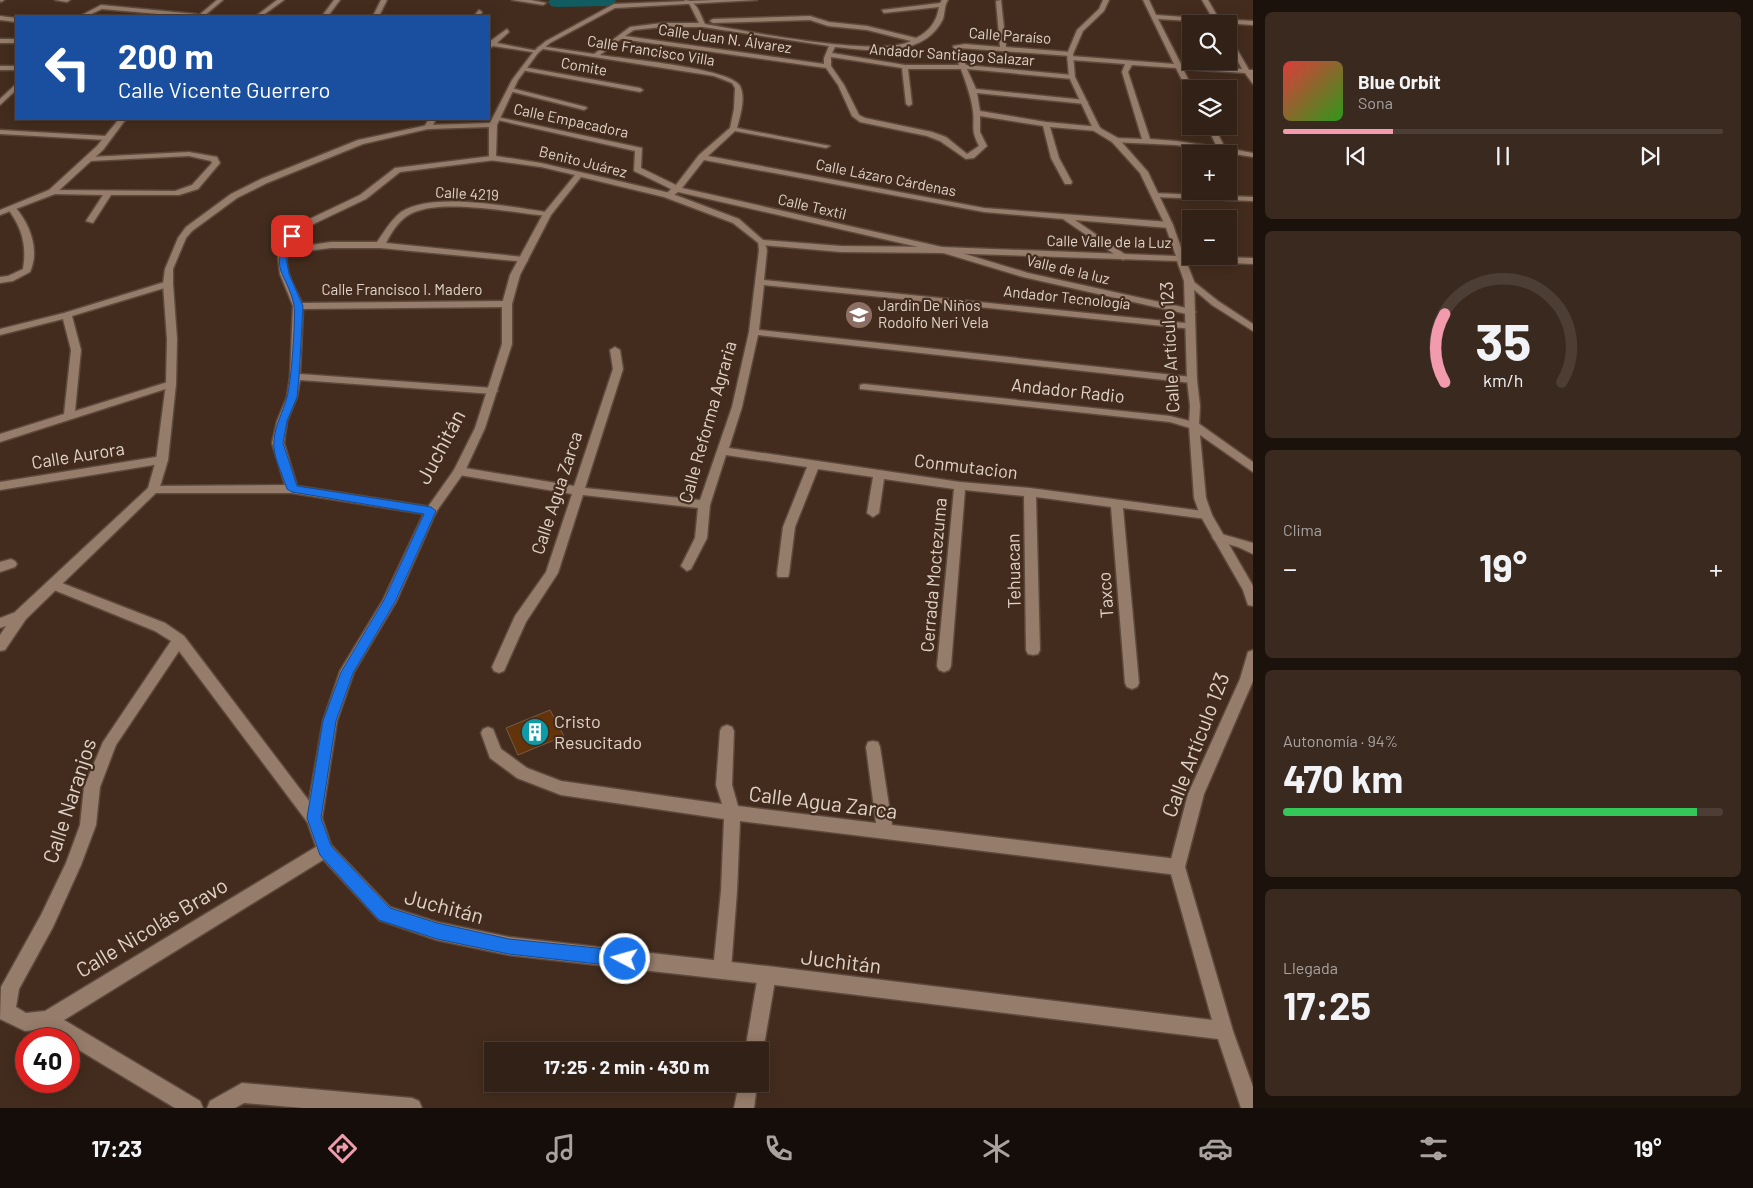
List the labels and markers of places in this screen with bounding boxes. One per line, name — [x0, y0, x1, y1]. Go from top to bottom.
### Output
pin — [271, 215, 313, 257]
place label: Jardin De Niños Rodolfo Neri Vela — [878, 296, 989, 331]
school or university icon: Jardin De Niños Rodolfo Neri Vela — [844, 300, 874, 330]
place label: Cristo Resucitado — [554, 710, 642, 753]
building icon: Cristo Resucitado — [520, 717, 550, 747]

